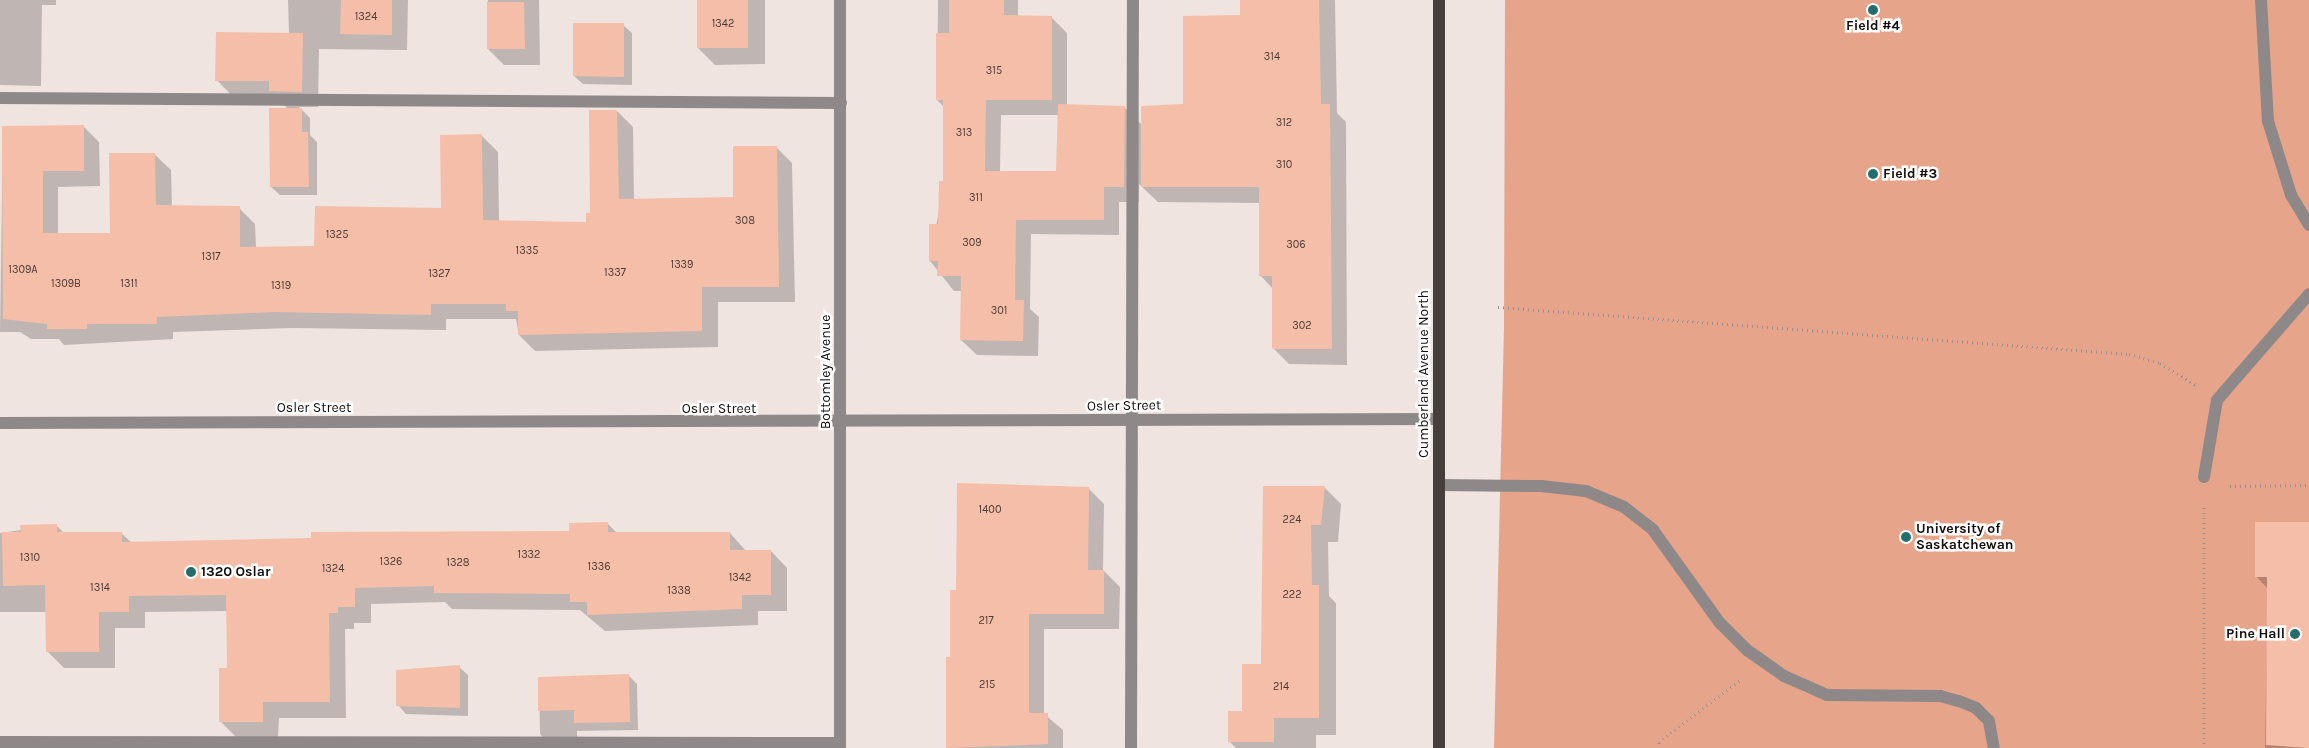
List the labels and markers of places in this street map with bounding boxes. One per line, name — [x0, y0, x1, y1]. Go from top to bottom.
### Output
marker: Field #4 — [1867, 4, 1879, 16]
place label: Field #4 — [1846, 18, 1900, 34]
place label: Field #3 — [1883, 166, 1937, 182]
marker: Field #3 — [1867, 168, 1879, 180]
place label: University of Saskatchewan — [1916, 521, 2014, 554]
marker: University of Saskatchewan — [1900, 531, 1912, 543]
place label: 1320 Oslar — [201, 564, 270, 580]
marker: 1320 Oslar — [185, 566, 197, 578]
place label: Pine Hall — [2226, 626, 2285, 642]
marker: Pine Hall — [2289, 628, 2301, 640]

